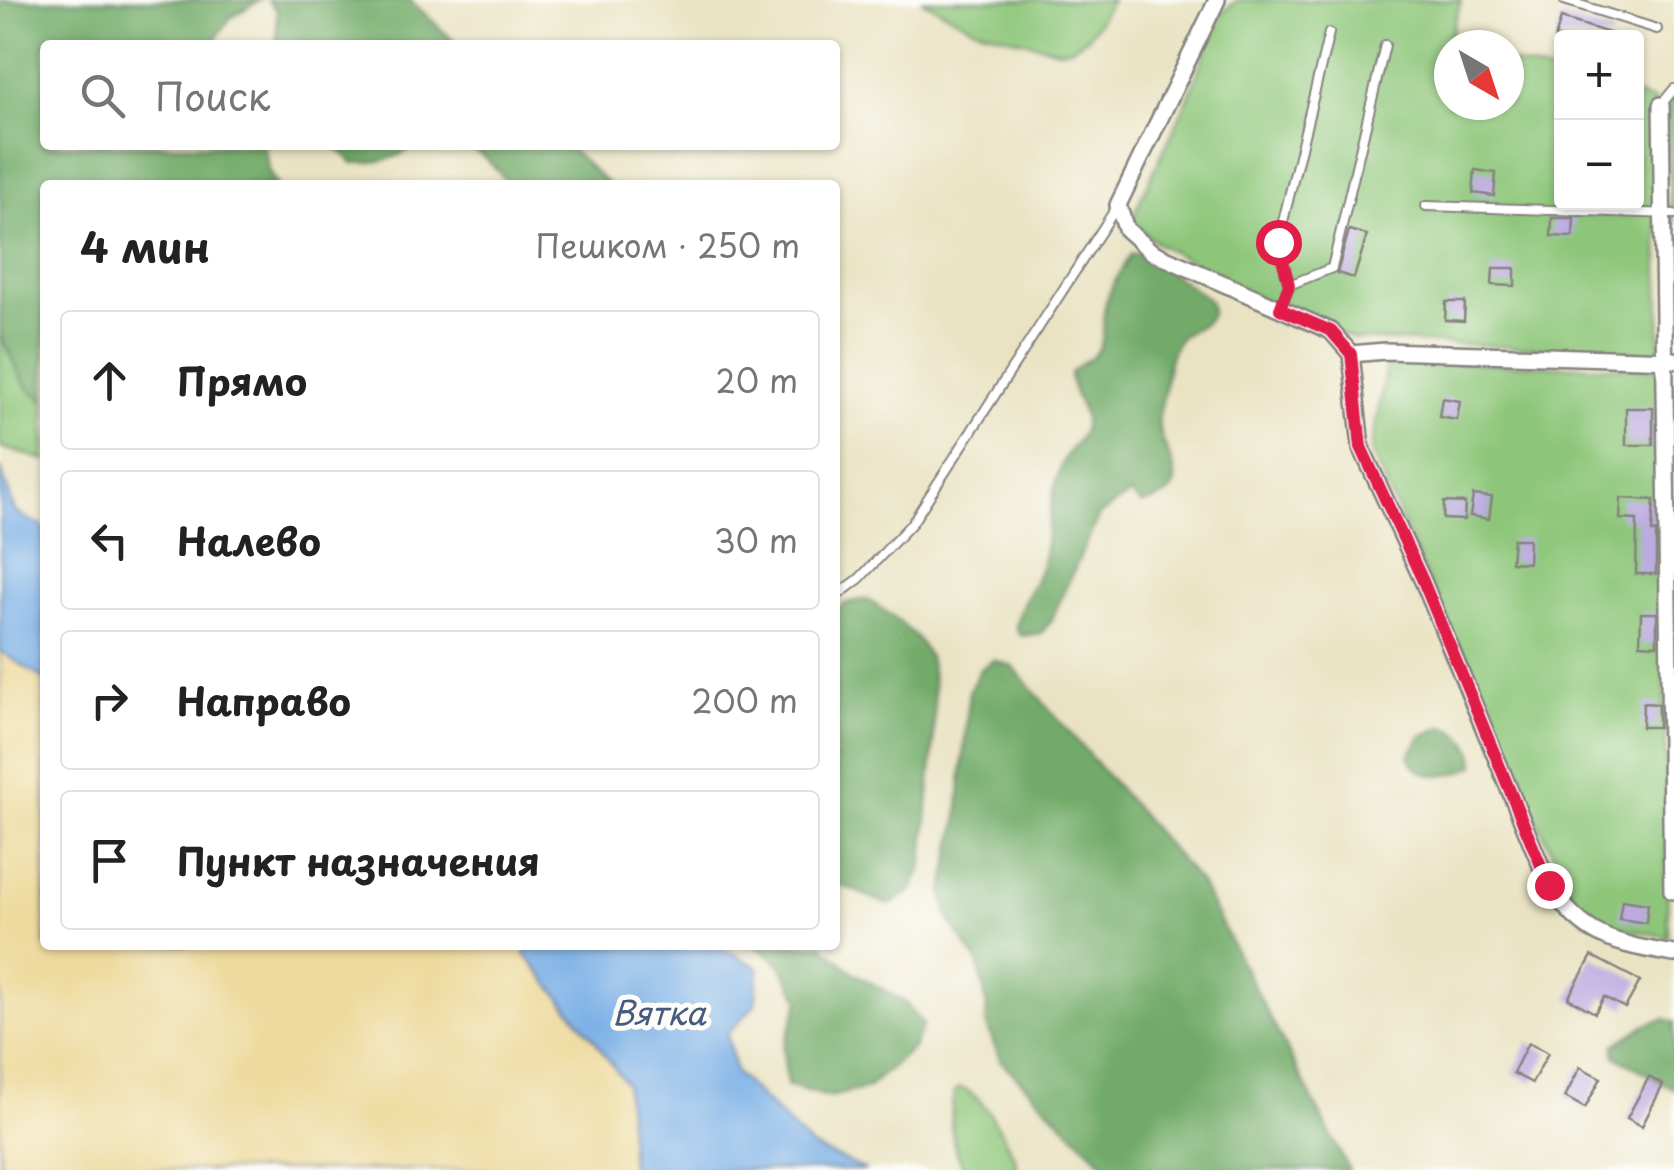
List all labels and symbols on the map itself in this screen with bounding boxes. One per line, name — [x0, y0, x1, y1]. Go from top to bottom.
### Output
north arrow — [1434, 30, 1524, 120]
route start — [1256, 220, 1302, 266]
route end — [1527, 863, 1573, 909]
water label: Вятка — [612, 988, 707, 1036]

